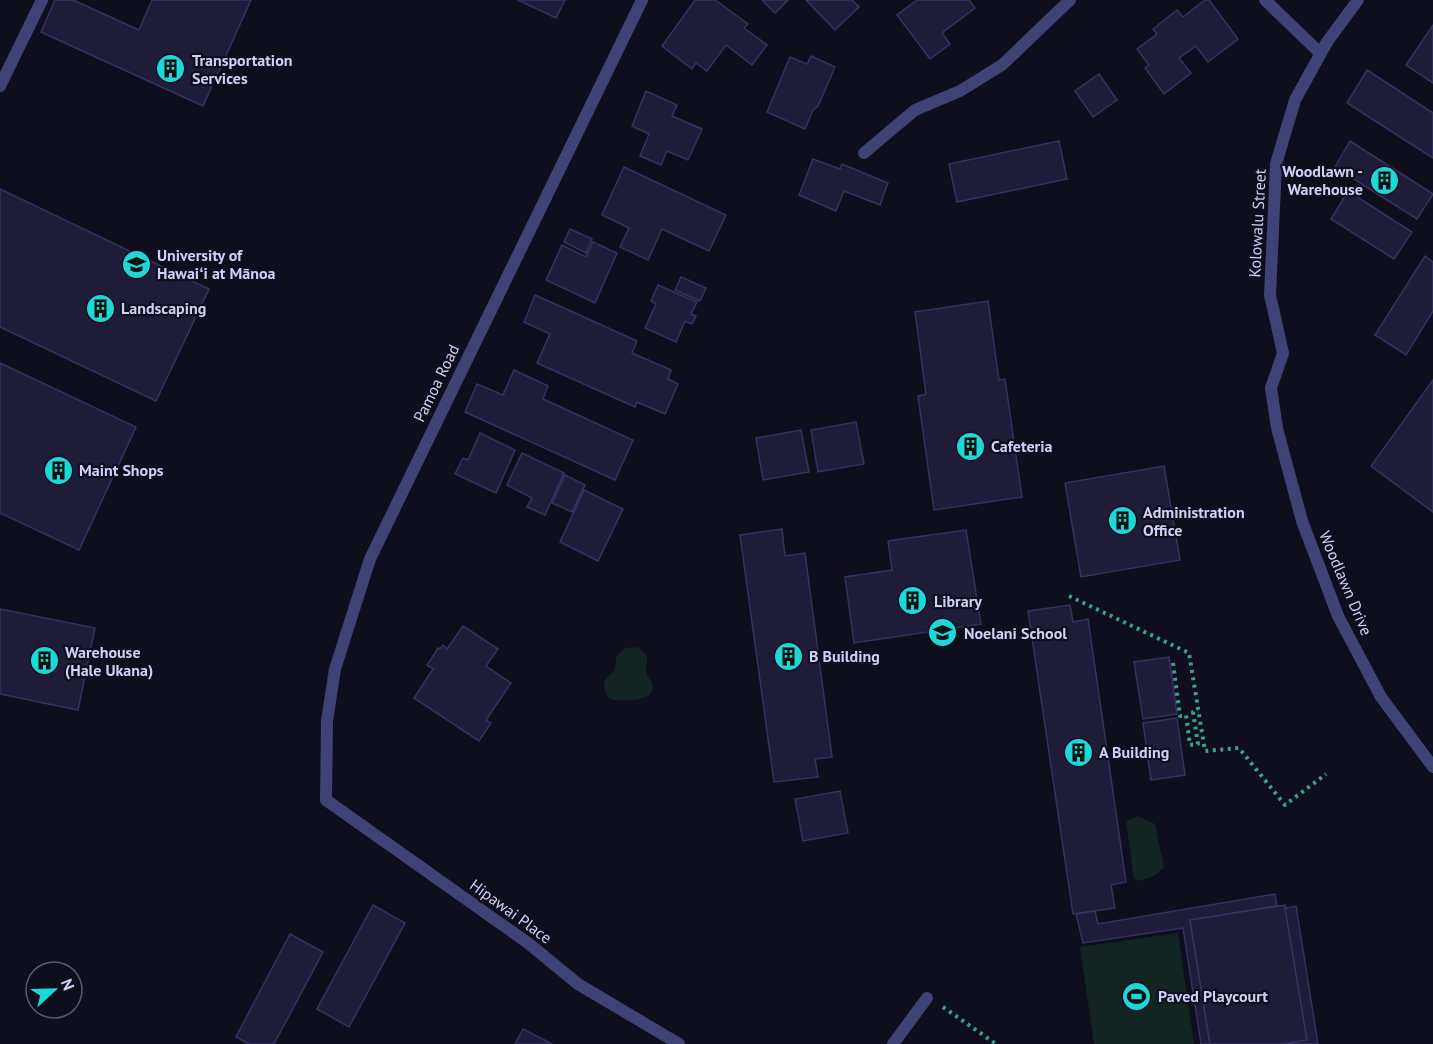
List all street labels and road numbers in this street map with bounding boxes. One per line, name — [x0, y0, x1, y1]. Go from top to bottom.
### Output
street label: Kolowalu Street — [1244, 168, 1270, 278]
street label: Pamoa Road — [409, 341, 463, 425]
street label: Woodlawn Drive — [1315, 528, 1377, 638]
street label: Hipawai Place — [466, 875, 556, 947]

